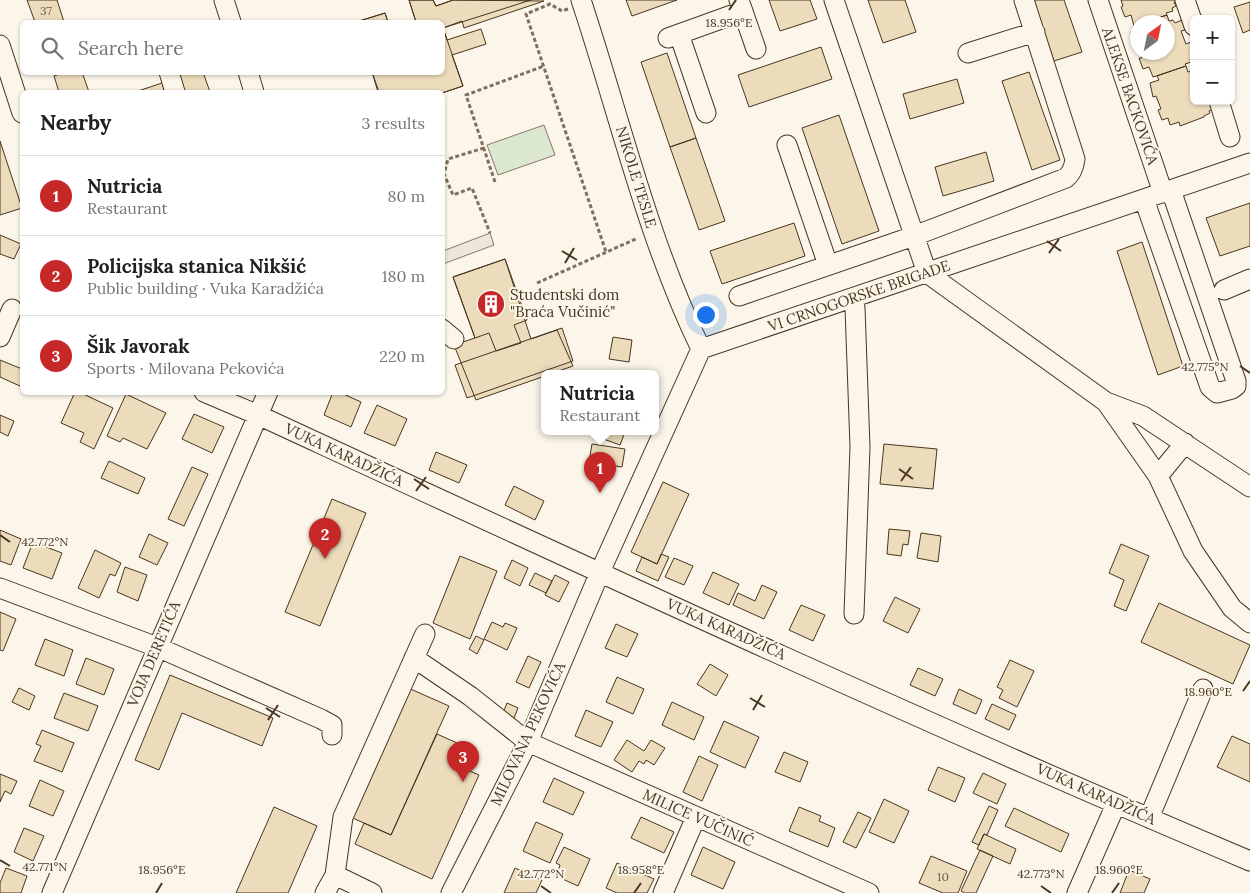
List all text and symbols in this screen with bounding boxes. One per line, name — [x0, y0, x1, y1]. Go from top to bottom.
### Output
house number: 37 — [40, 3, 52, 18]
text: 18.956°E — [706, 15, 752, 30]
north arrow — [1130, 15, 1175, 60]
map controls — [1190, 15, 1235, 105]
button: + — [1190, 15, 1235, 60]
search box — [20, 20, 445, 75]
street label: ALEKSE BACKOVIĆA — [1098, 24, 1163, 168]
icon: search — [38, 34, 66, 62]
text: Search here — [78, 36, 184, 60]
button: − — [1190, 60, 1235, 105]
text: Nearby — [40, 109, 111, 136]
text: 3 results — [361, 113, 425, 133]
street label: NIKOLE TESLE — [612, 124, 661, 230]
text: Nutricia — [87, 174, 162, 198]
text: 1 — [53, 186, 59, 206]
text: 80 m — [388, 186, 425, 206]
text: Restaurant — [87, 198, 168, 218]
text: Policijska stanica Nikšić — [87, 254, 306, 278]
street label: VI CRNOGORSKE BRIGADE — [764, 255, 952, 336]
text: 2 — [52, 266, 60, 286]
text: 180 m — [382, 266, 425, 286]
text: Public building · Vuka Karadžića — [87, 278, 324, 298]
place label: Studentski dom "Braća Vučinić" — [510, 285, 619, 321]
building icon: Studentski dom "Braća Vučinić" — [476, 289, 506, 319]
your location — [693, 302, 719, 328]
text: Šik Javorak — [87, 334, 189, 358]
text: 3 — [52, 346, 60, 366]
text: 220 m — [379, 346, 425, 366]
text: Sports · Milovana Pekovića — [87, 358, 284, 378]
text: 42.775°N — [1181, 359, 1229, 374]
popup — [541, 370, 659, 435]
text: Nutricia — [560, 381, 635, 405]
text: Restaurant — [560, 405, 640, 425]
street label: VUKA KARADŽIĆA — [281, 418, 407, 491]
pin: 1 — [584, 452, 616, 493]
pin: 2 — [309, 518, 341, 559]
text: 42.772°N — [21, 534, 69, 549]
street label: VUKA KARADŽIĆA — [663, 593, 789, 664]
street label: VOJA DERETIĆA — [122, 598, 185, 710]
street label: MILOVANA PEKOVIĆA — [486, 658, 569, 809]
text: 18.960°E — [1184, 684, 1232, 699]
pin: 3 — [447, 741, 479, 782]
street label: VUKA KARADŽIĆA — [1033, 758, 1159, 829]
street label: MILICE VUČINIĆ — [640, 785, 757, 851]
text: 42.771°N — [23, 859, 67, 874]
text: 18.956°E — [139, 862, 185, 877]
text: 18.958°E — [618, 862, 664, 877]
text: 18.960°E — [1095, 862, 1143, 877]
text: 42.772°N — [517, 866, 565, 881]
text: 42.773°N — [1017, 866, 1065, 881]
house number: 10 — [937, 869, 949, 884]

